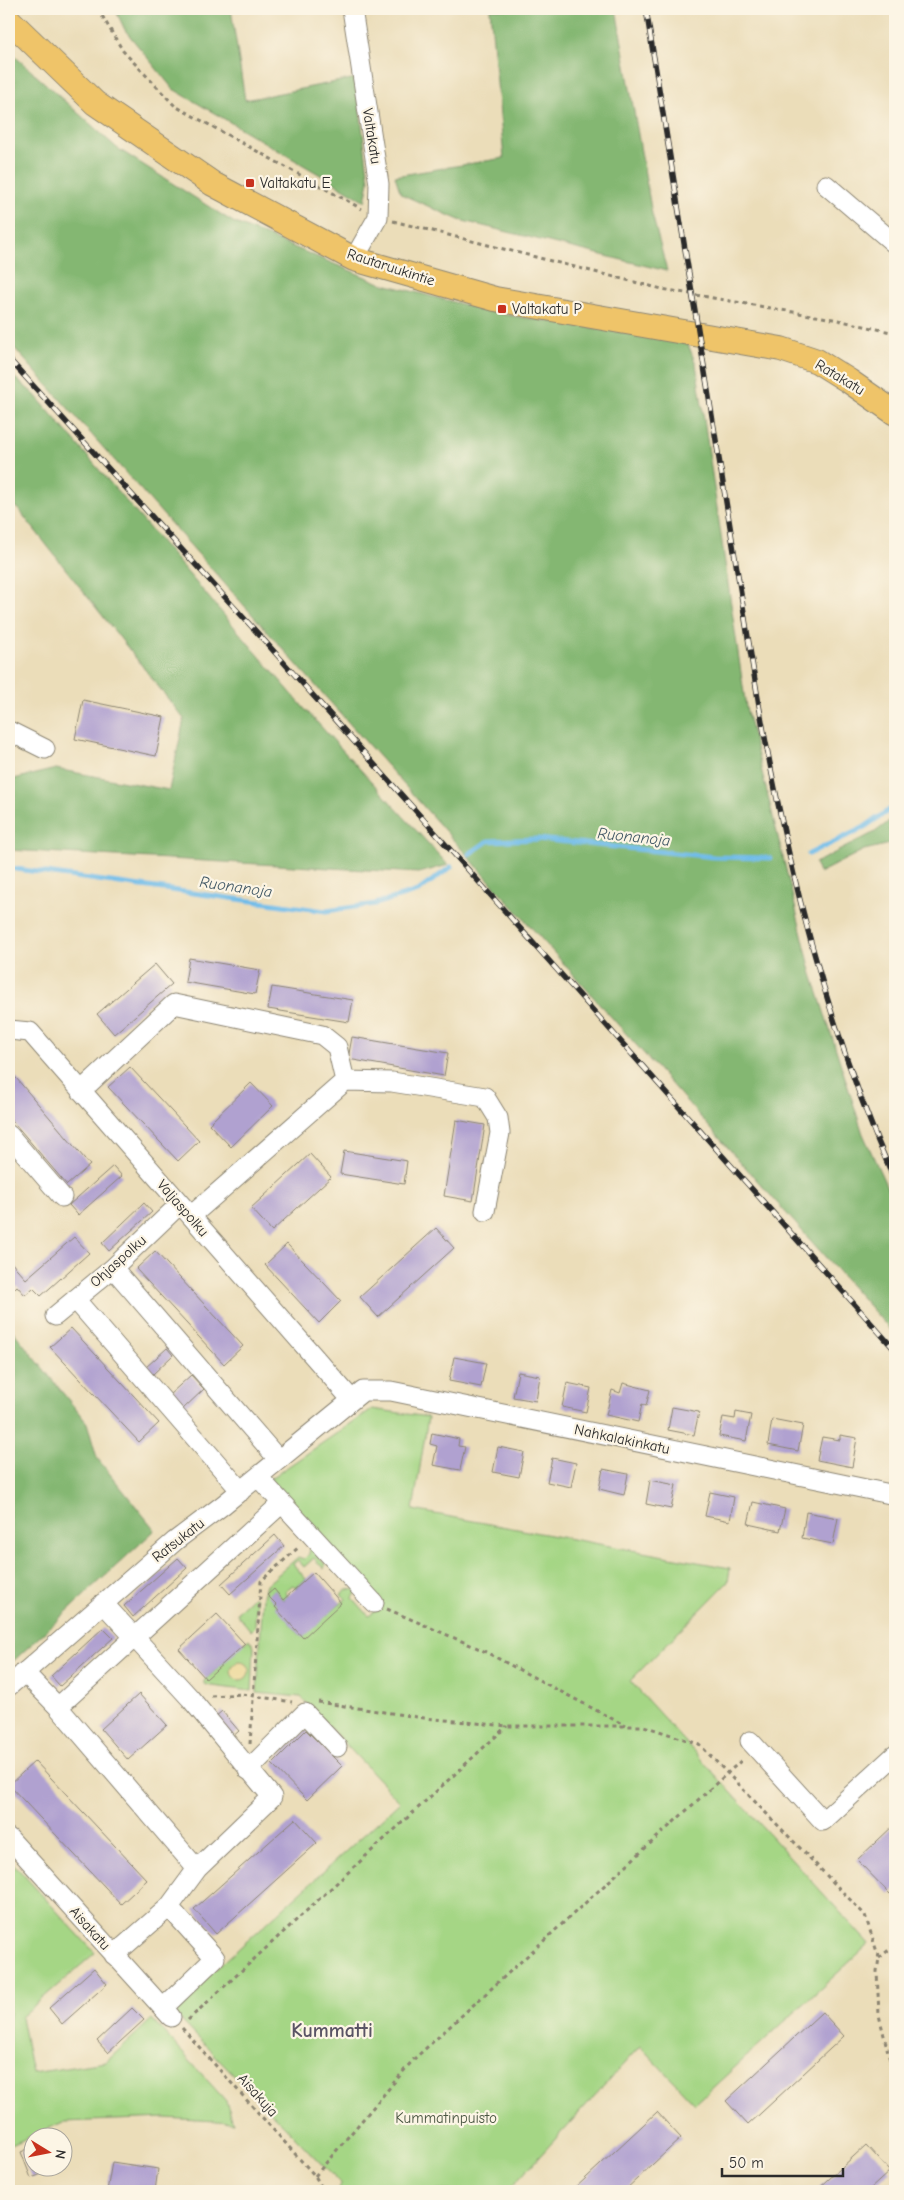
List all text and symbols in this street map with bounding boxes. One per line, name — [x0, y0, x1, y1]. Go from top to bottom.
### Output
street label: Valtakatu — [359, 107, 385, 165]
place label: Valtakatu E — [260, 174, 331, 192]
marker: Valtakatu E — [244, 177, 256, 189]
street label: Rautaruukintie — [345, 244, 438, 290]
place label: Valtakatu P — [512, 300, 582, 318]
marker: Valtakatu P — [496, 303, 508, 315]
street label: Ratakatu — [812, 355, 868, 399]
water label: Ruonanoja — [597, 824, 671, 850]
water label: Ruonanoja — [198, 873, 273, 901]
street label: Valjaspolku — [153, 1176, 213, 1240]
street label: Ohjaspolku — [86, 1231, 150, 1291]
street label: Nahkalakinkatu — [573, 1420, 671, 1458]
street label: Ratsukatu — [148, 1514, 208, 1566]
street label: Aisakatu — [66, 1902, 114, 1954]
district label: Kummatti — [291, 2019, 373, 2042]
street label: Aisakuja — [234, 2070, 282, 2120]
park label: Kummatinpuisto — [395, 2109, 497, 2127]
north arrow — [22, 2128, 72, 2178]
scale bar — [722, 2145, 843, 2177]
text: N — [51, 2148, 69, 2160]
text: 50 m — [729, 2154, 764, 2172]

